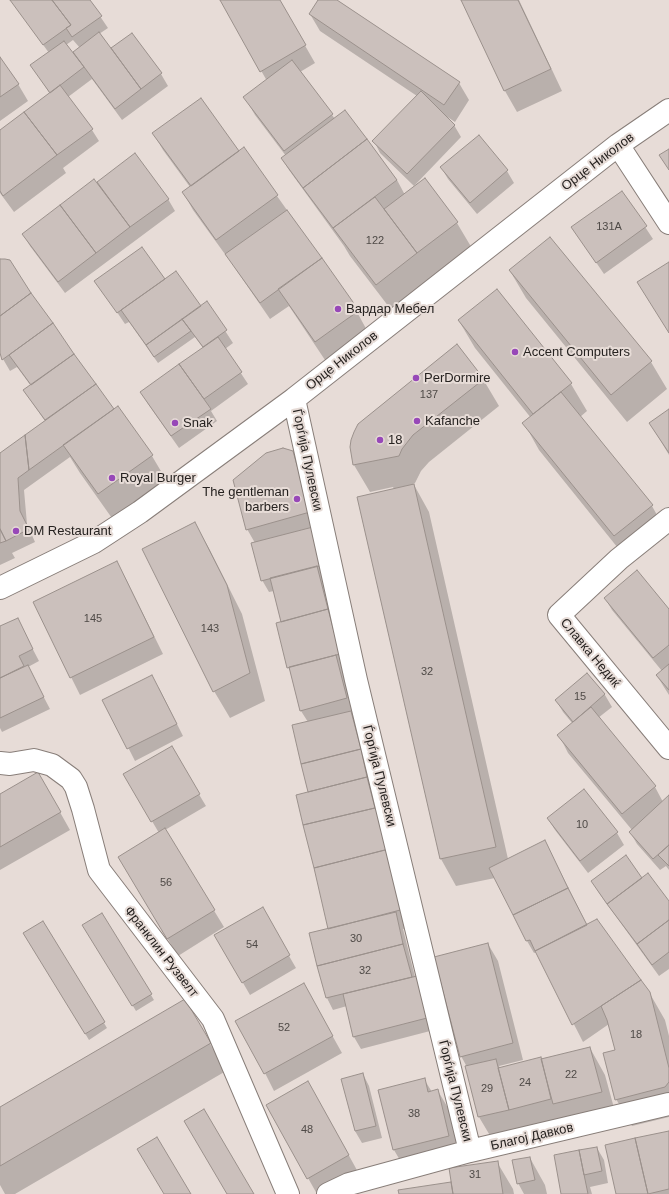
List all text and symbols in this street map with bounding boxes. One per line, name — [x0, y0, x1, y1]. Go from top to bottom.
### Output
street label: Орце Николов — [559, 130, 637, 194]
house number: 131A — [596, 220, 622, 234]
house number: 122 — [366, 234, 384, 248]
place label: Вардар Мебел — [346, 301, 434, 317]
marker: Вардар Мебел — [333, 304, 343, 314]
street label: Орце Николов — [303, 328, 381, 394]
place label: Accent Computers — [523, 344, 630, 360]
marker: Accent Computers — [510, 347, 520, 357]
place label: PerDormire — [424, 370, 490, 386]
marker: PerDormire — [411, 373, 421, 383]
house number: 137 — [420, 388, 438, 402]
street label: Ѓорѓиja Пулевски — [289, 408, 325, 512]
place label: Kafanche — [425, 413, 480, 429]
place label: Snak — [183, 415, 213, 431]
marker: Kafanche — [412, 416, 422, 426]
marker: Snak — [170, 418, 180, 428]
place label: 18 — [388, 432, 402, 448]
marker: 18 — [375, 435, 385, 445]
place label: Royal Burger — [120, 470, 196, 486]
marker: Royal Burger — [107, 473, 117, 483]
place label: The gentleman barbers — [202, 484, 289, 515]
marker: The gentleman barbers — [292, 494, 302, 504]
place label: DM Restaurant — [24, 523, 111, 539]
marker: DM Restaurant — [11, 526, 21, 536]
house number: 145 — [84, 612, 102, 626]
street label: Славка Недиќ — [557, 616, 623, 690]
house number: 143 — [201, 622, 219, 636]
house number: 32 — [421, 665, 433, 679]
house number: 15 — [574, 690, 586, 704]
street label: Ѓорѓиja Пулевски — [359, 724, 399, 828]
house number: 10 — [576, 818, 588, 832]
house number: 56 — [160, 876, 172, 890]
street label: Франклин Рузвелт — [121, 903, 201, 1001]
house number: 30 — [350, 932, 362, 946]
house number: 54 — [246, 938, 258, 952]
house number: 32 — [359, 964, 371, 978]
house number: 52 — [278, 1021, 290, 1035]
house number: 18 — [630, 1028, 642, 1042]
street label: Ѓорѓиja Пулевски — [435, 1039, 475, 1143]
house number: 22 — [565, 1068, 577, 1082]
house number: 24 — [519, 1076, 531, 1090]
house number: 29 — [481, 1082, 493, 1096]
house number: 38 — [408, 1107, 420, 1121]
street label: Благој Давков — [489, 1120, 575, 1154]
house number: 48 — [301, 1123, 313, 1137]
house number: 31 — [469, 1168, 481, 1182]

